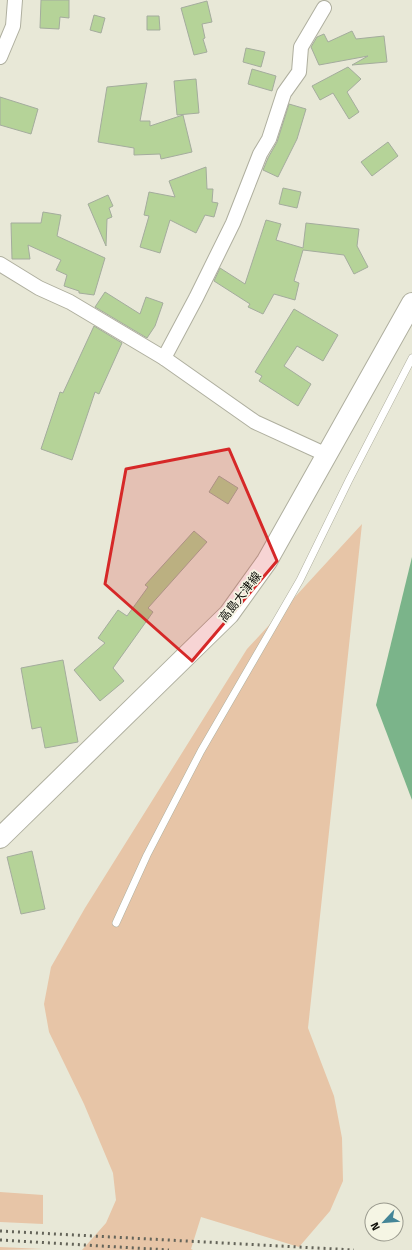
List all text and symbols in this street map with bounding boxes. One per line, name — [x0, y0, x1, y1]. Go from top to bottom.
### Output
street label: 高島大津線 — [216, 569, 264, 625]
north arrow — [364, 1202, 404, 1242]
text: N — [368, 1220, 383, 1232]

